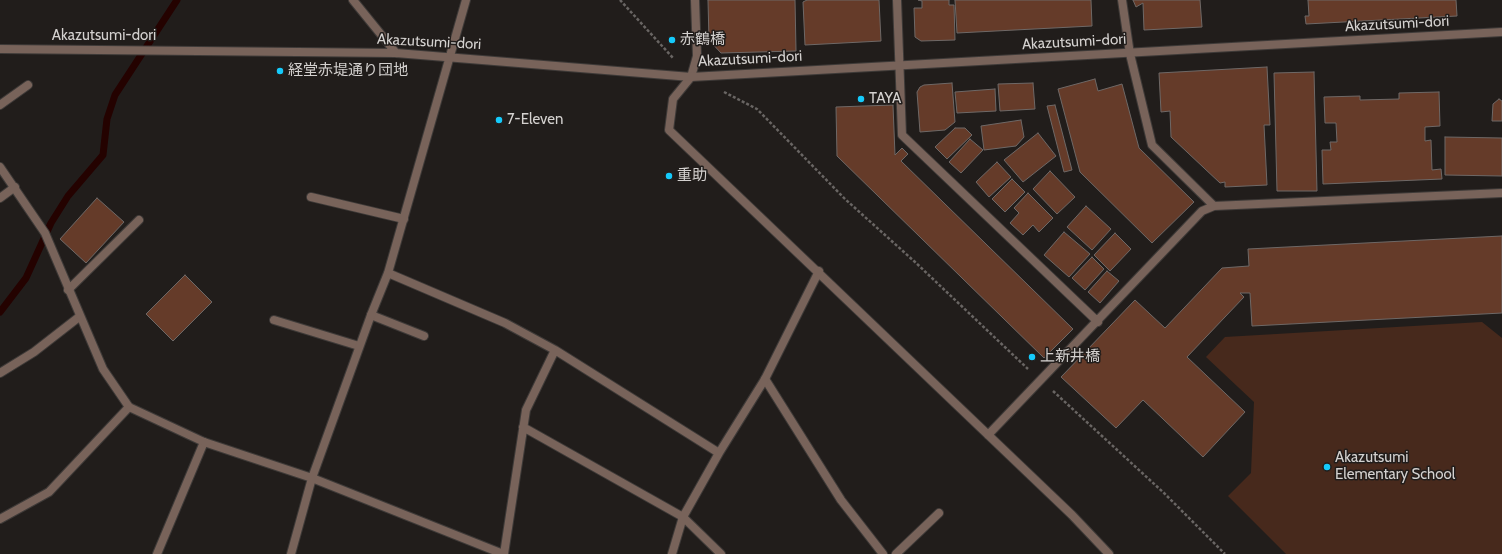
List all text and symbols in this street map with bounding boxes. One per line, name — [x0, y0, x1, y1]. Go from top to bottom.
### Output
street label: Akazutsumi-dori — [1344, 12, 1450, 36]
street label: Akazutsumi-dori — [52, 27, 156, 45]
street label: Akazutsumi-dori — [376, 30, 482, 54]
street label: Akazutsumi-dori — [1021, 30, 1127, 54]
place label: 赤鶴橋 — [680, 31, 725, 49]
marker: 赤鶴橋 — [667, 35, 677, 45]
street label: Akazutsumi-dori — [697, 47, 803, 71]
place label: 経堂赤堤通り団地 — [288, 62, 408, 80]
marker: 経堂赤堤通り団地 — [275, 66, 285, 76]
place label: TAYA — [869, 90, 901, 108]
marker: TAYA — [856, 94, 866, 104]
place label: 7-Eleven — [507, 111, 563, 129]
marker: 7-Eleven — [494, 115, 504, 125]
place label: 重助 — [677, 167, 707, 185]
marker: 重助 — [664, 171, 674, 181]
place label: 上新井橋 — [1040, 348, 1100, 366]
marker: 上新井橋 — [1027, 352, 1037, 362]
place label: Akazutsumi Elementary School — [1335, 449, 1455, 484]
marker: Akazutsumi Elementary School — [1322, 462, 1332, 472]

